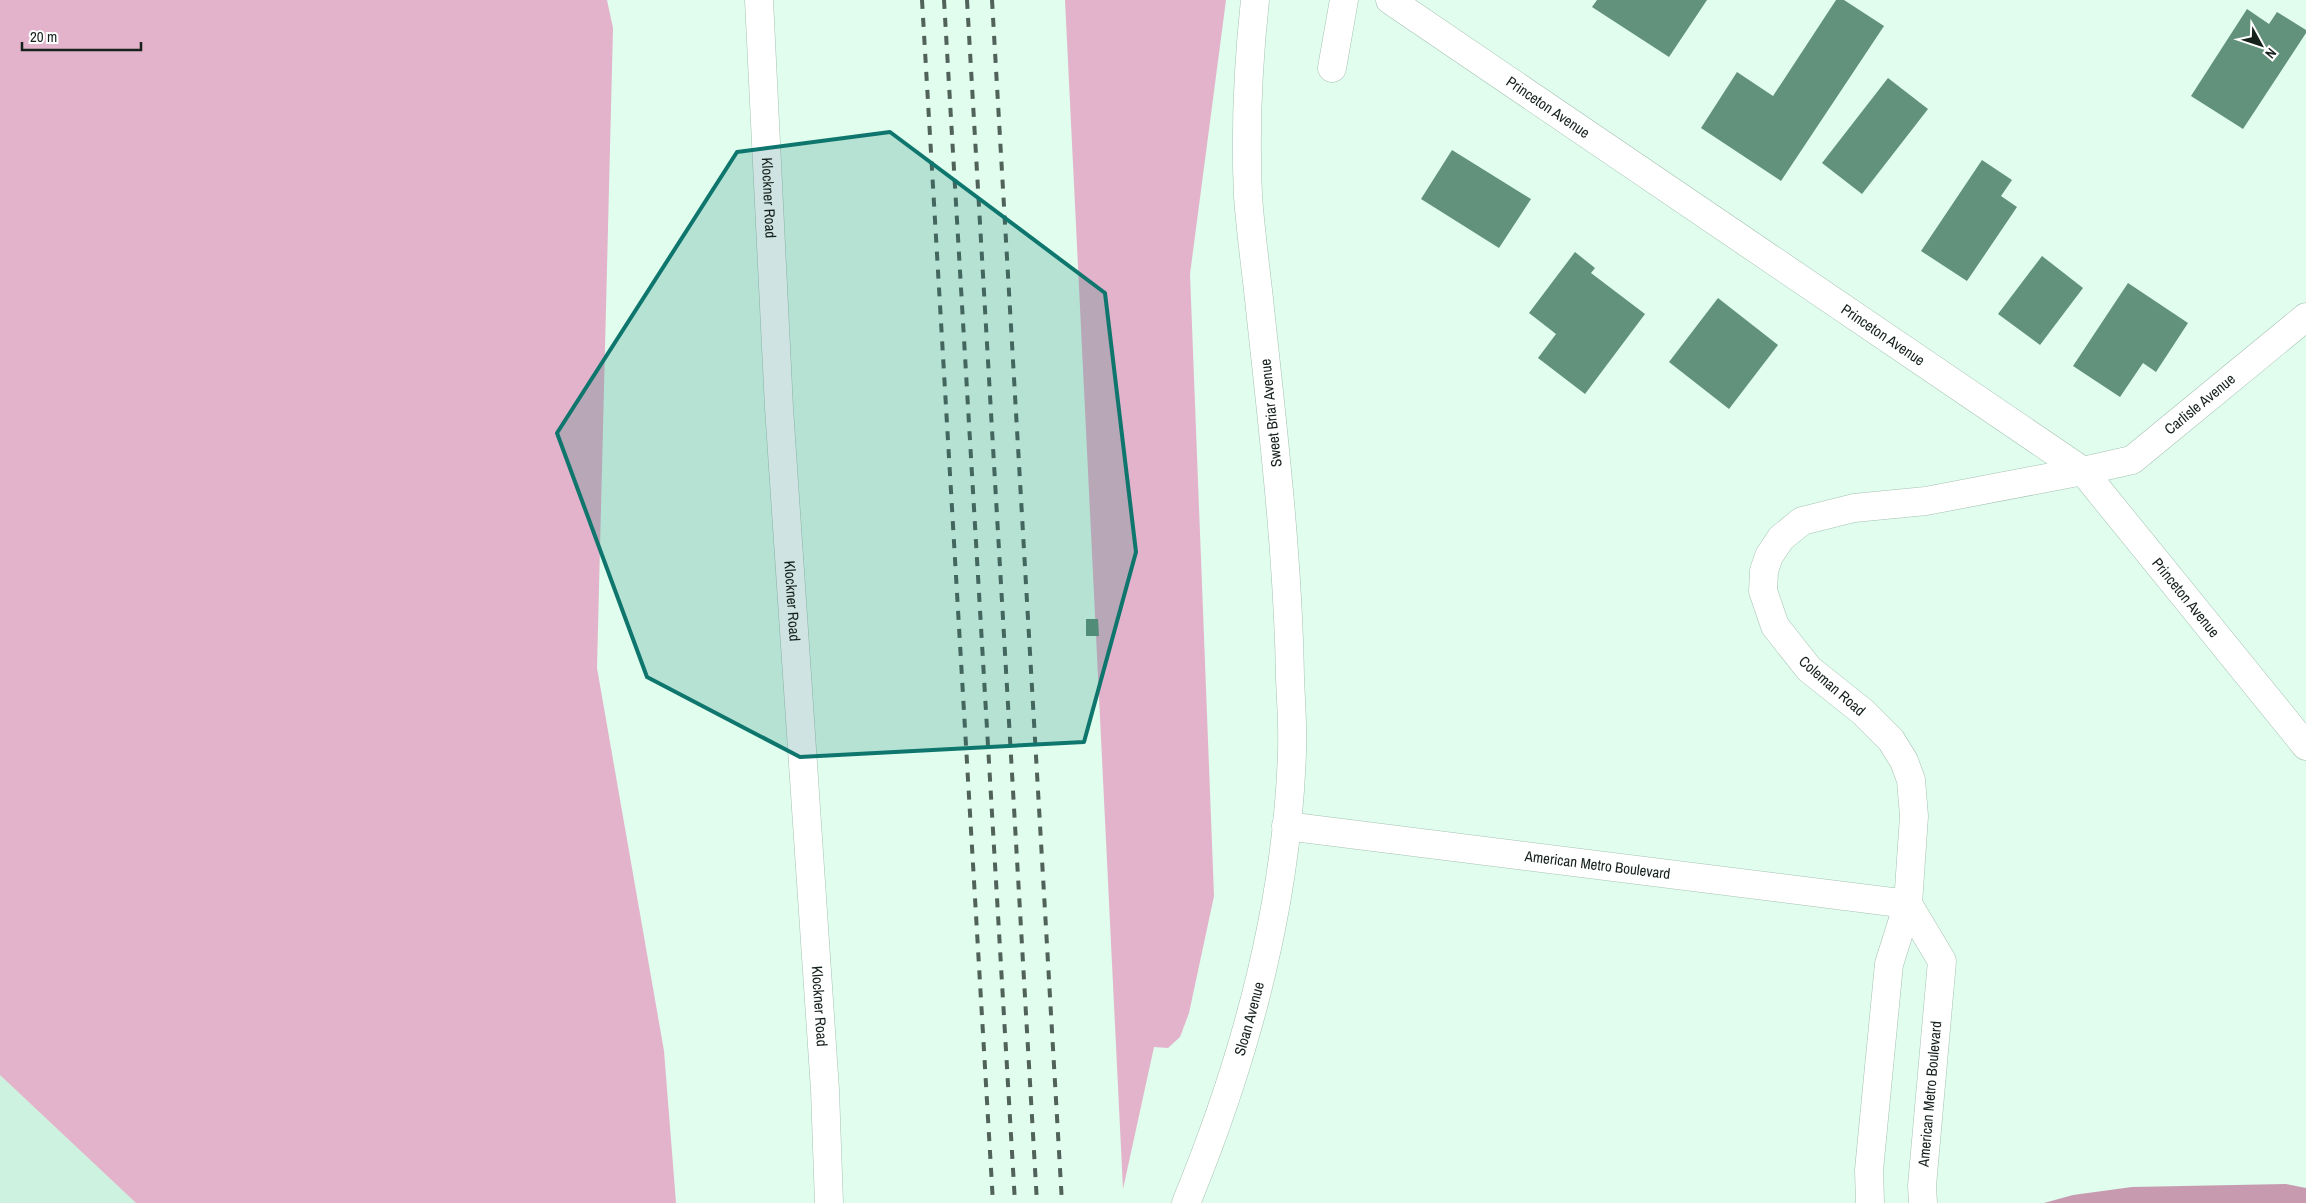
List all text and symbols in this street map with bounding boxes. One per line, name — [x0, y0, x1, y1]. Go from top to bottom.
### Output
scale bar — [22, 20, 141, 52]
north arrow — [2236, 20, 2286, 70]
text: 20 m — [30, 26, 57, 47]
text: N — [2261, 44, 2281, 62]
street label: Princeton Avenue — [1502, 71, 1594, 143]
street label: Klockner Road — [757, 157, 782, 239]
street label: Princeton Avenue — [1837, 299, 1929, 371]
street label: Sweet Briar Avenue — [1254, 358, 1287, 468]
street label: Carlisle Avenue — [2160, 368, 2240, 439]
street label: Princeton Avenue — [2147, 553, 2225, 642]
street label: Klockner Road — [779, 560, 806, 642]
street label: Coleman Road — [1794, 651, 1870, 720]
street label: American Metro Boulevard — [1523, 845, 1672, 884]
street label: Klockner Road — [807, 965, 833, 1047]
street label: Sloan Avenue — [1229, 979, 1269, 1058]
street label: American Metro Boulevard — [1913, 1020, 1946, 1169]

